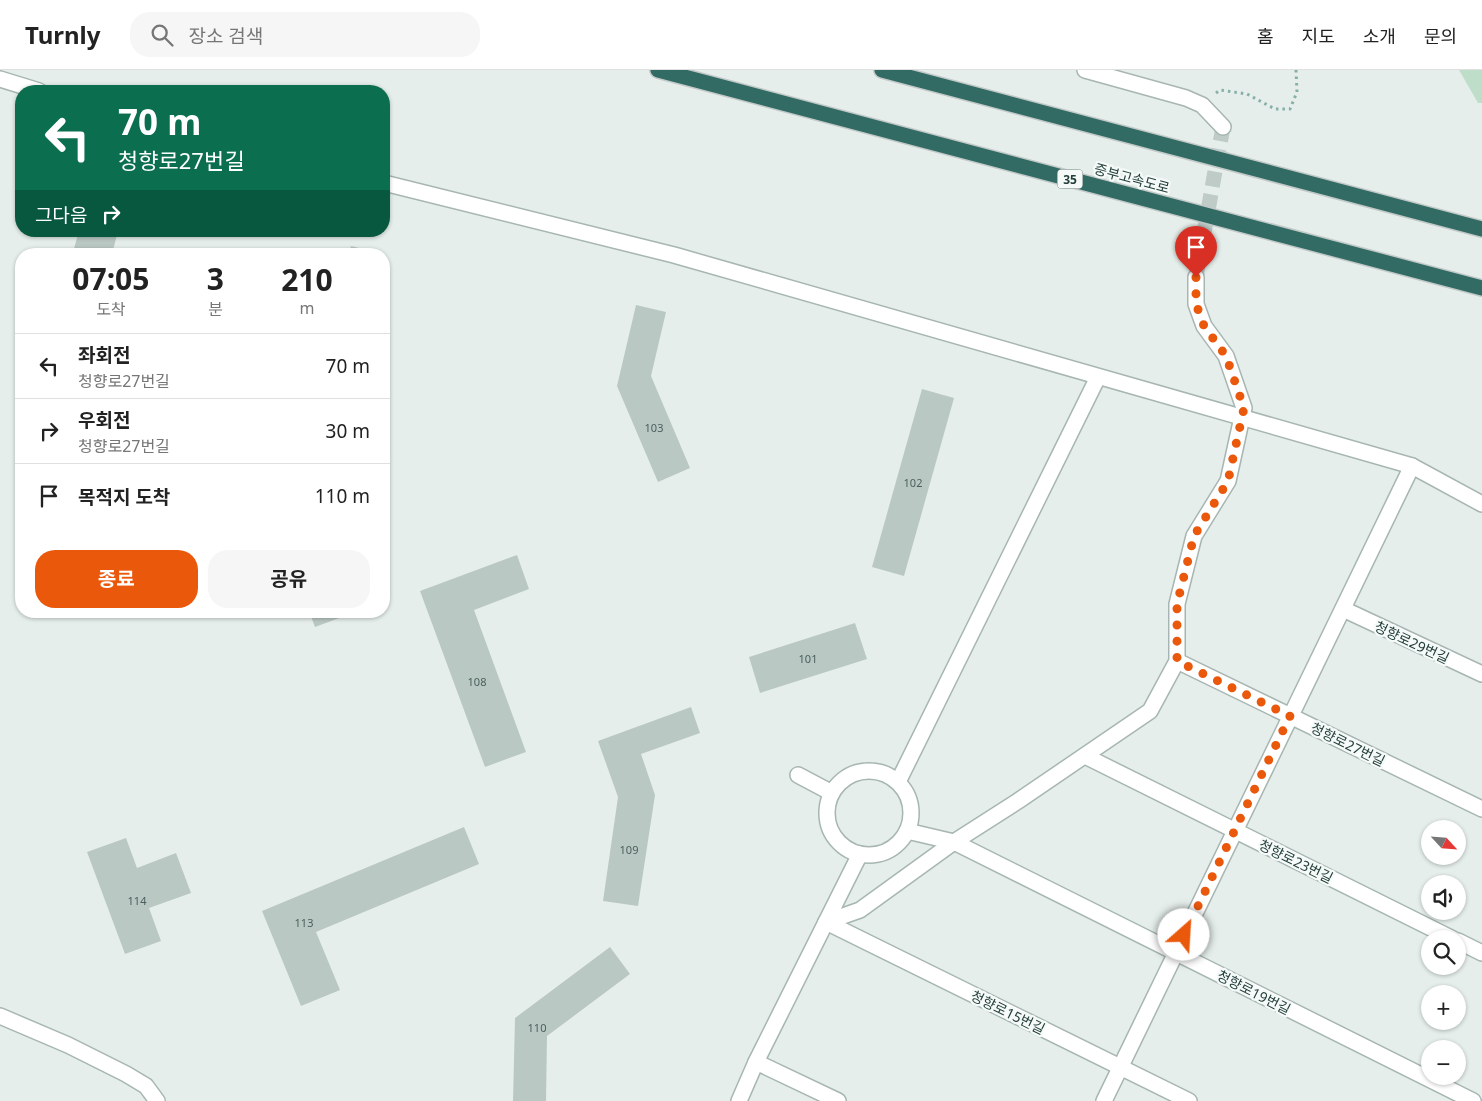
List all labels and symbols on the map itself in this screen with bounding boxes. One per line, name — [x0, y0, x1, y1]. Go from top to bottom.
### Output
street label: 중부고속도로 — [1092, 159, 1172, 197]
road number: 35 — [1058, 170, 1082, 188]
pin — [1175, 226, 1217, 277]
house number: 103 — [645, 420, 663, 435]
house number: 102 — [904, 475, 922, 490]
street label: 청향로29번길 — [1372, 616, 1452, 668]
house number: 101 — [799, 651, 817, 666]
house number: 108 — [468, 674, 486, 689]
street label: 청향로27번길 — [1308, 718, 1388, 770]
north arrow — [1421, 820, 1466, 865]
street label: 청향로23번길 — [1256, 835, 1336, 887]
house number: 109 — [620, 842, 638, 857]
house number: 114 — [128, 893, 147, 908]
position arrow — [1157, 908, 1209, 960]
house number: 113 — [295, 915, 313, 930]
street label: 청향로19번길 — [1214, 965, 1294, 1019]
street label: 청향로15번길 — [968, 986, 1048, 1038]
house number: 110 — [528, 1020, 546, 1035]

